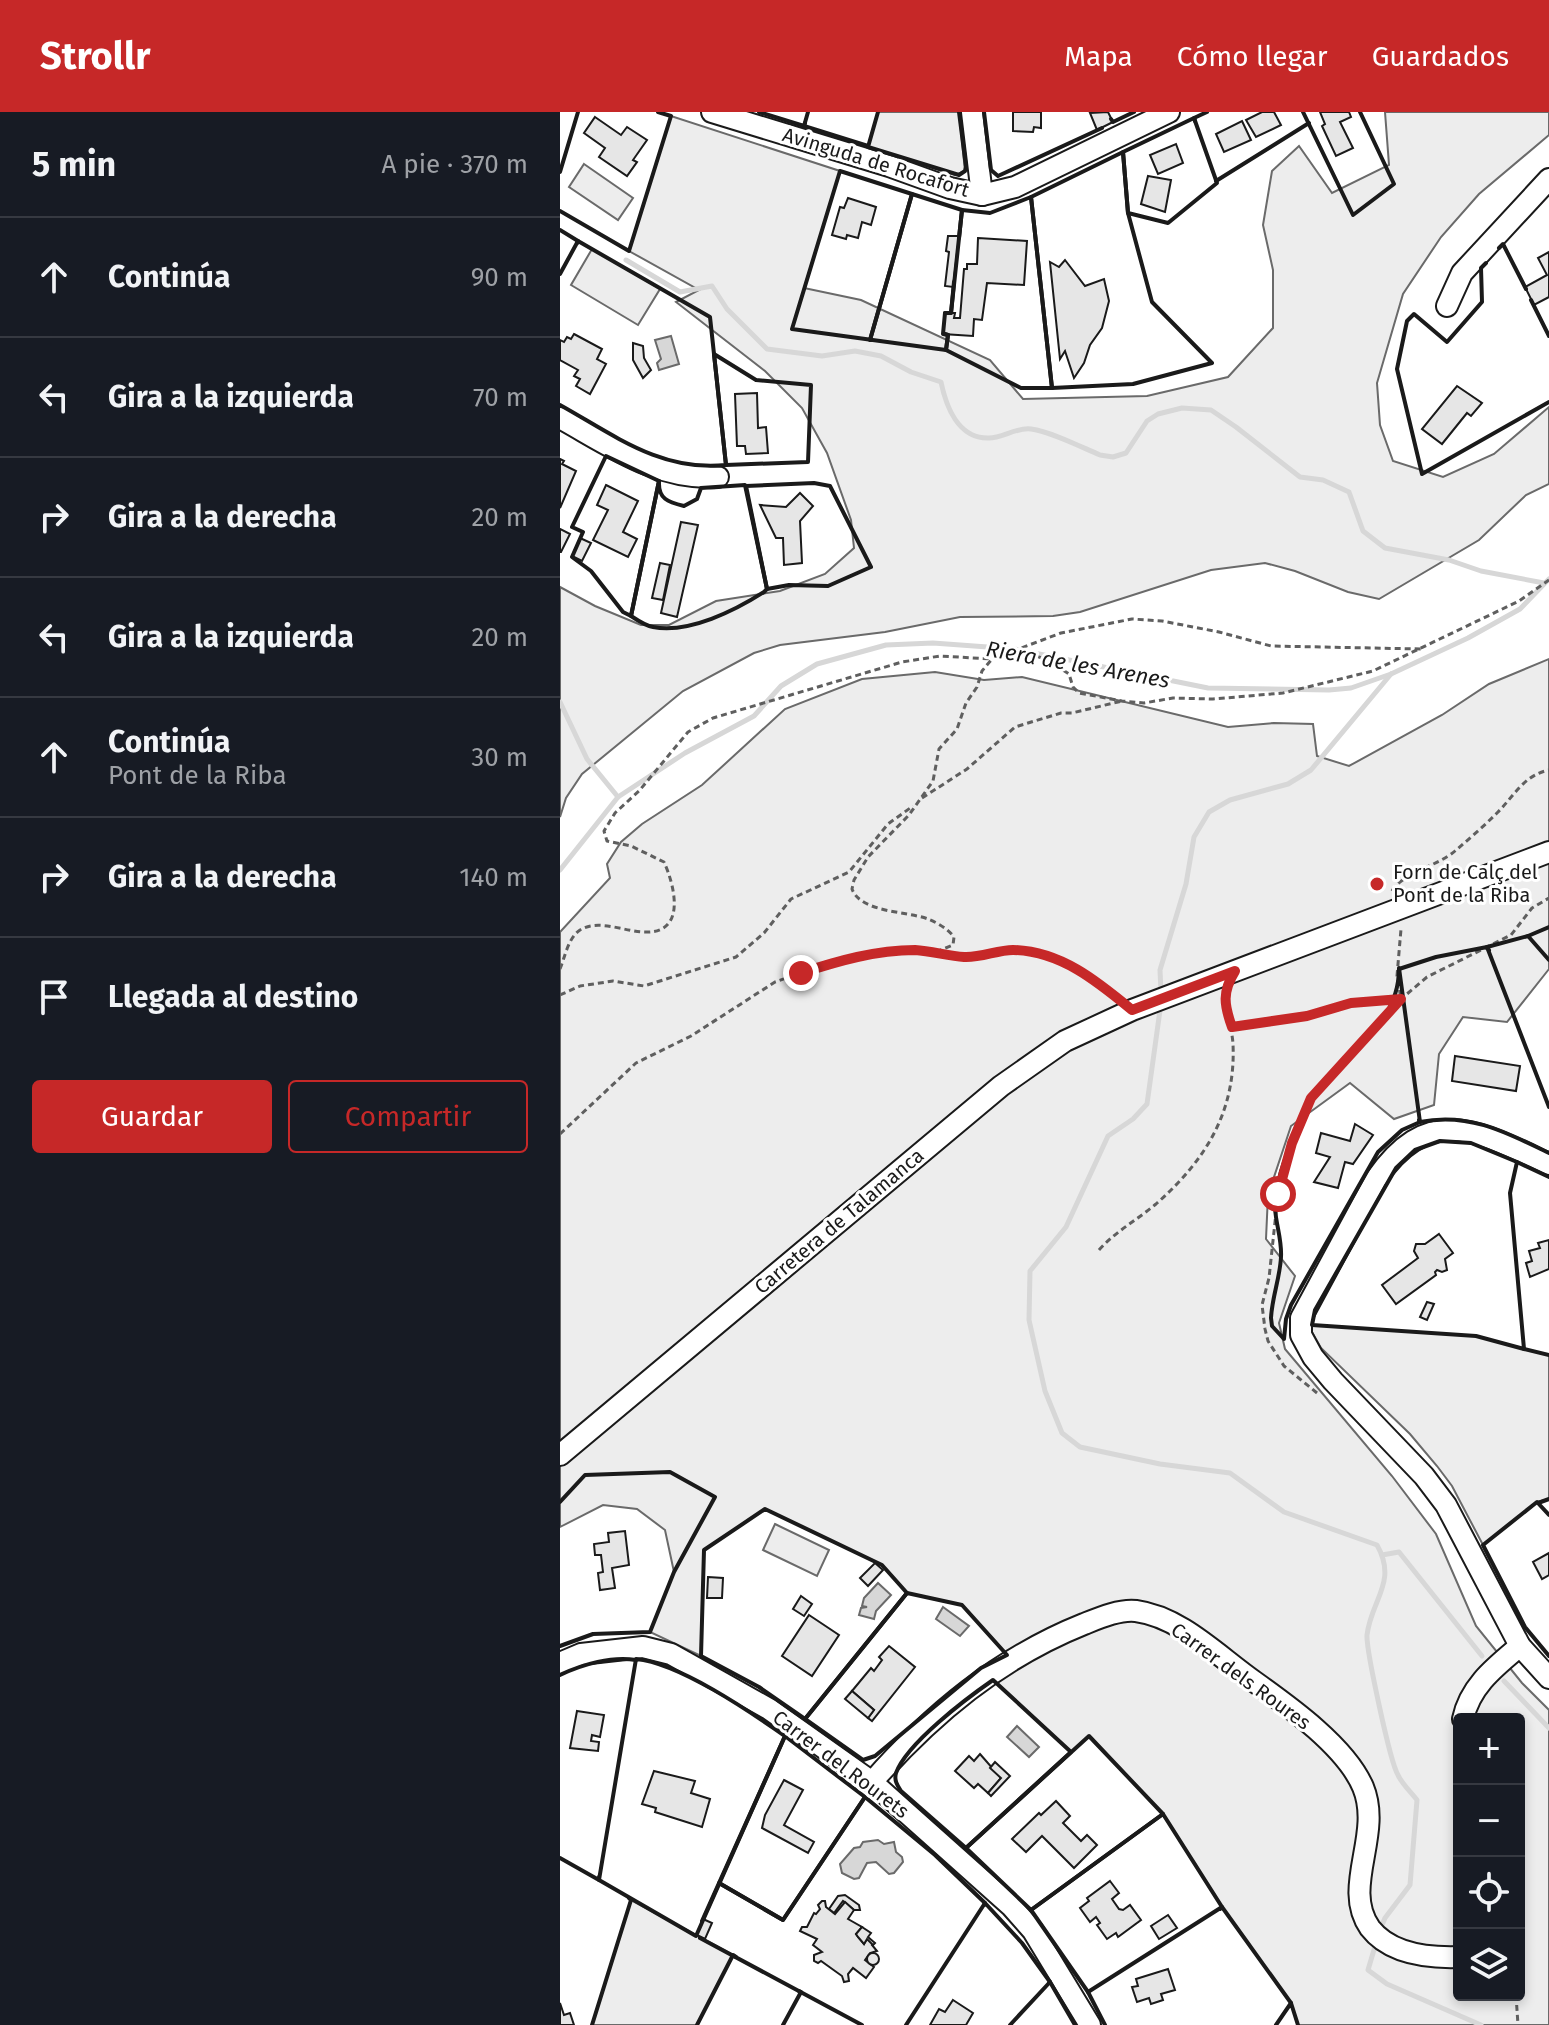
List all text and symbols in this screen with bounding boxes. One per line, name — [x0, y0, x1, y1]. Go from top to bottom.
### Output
text: Strollr — [40, 33, 151, 79]
text: Mapa — [1064, 40, 1133, 73]
text: Cómo llegar — [1177, 40, 1328, 73]
text: Guardados — [1372, 40, 1509, 73]
street label: Avinguda de Rocafort — [780, 122, 973, 202]
text: 5 min — [32, 144, 116, 185]
text: A pie · 370 m — [381, 149, 528, 180]
icon: ahead — [32, 255, 76, 299]
text: Continúa — [108, 259, 230, 295]
text: 90 m — [471, 262, 528, 293]
icon: left — [32, 375, 76, 419]
text: Gira a la izquierda — [108, 379, 354, 415]
text: 70 m — [473, 382, 528, 413]
icon: right — [32, 495, 76, 539]
text: Gira a la derecha — [108, 499, 337, 535]
text: 20 m — [471, 502, 528, 533]
icon: left — [32, 615, 76, 659]
text: Gira a la izquierda — [108, 619, 354, 655]
text: 20 m — [471, 622, 528, 653]
water label: Riera de les Arenes — [984, 635, 1172, 694]
text: Continúa — [108, 724, 230, 760]
icon: ahead — [32, 735, 76, 779]
text: 30 m — [471, 742, 528, 773]
text: Pont de la Riba — [108, 760, 287, 791]
icon: right — [32, 855, 76, 899]
text: Gira a la derecha — [108, 859, 337, 895]
place label: Forn de Calç del Pont de la Riba — [1393, 860, 1538, 907]
text: 140 m — [459, 862, 528, 893]
marker: Forn de Calç del Pont de la Riba — [1368, 875, 1386, 893]
route end — [783, 955, 819, 991]
icon: arrive — [32, 975, 76, 1019]
text: Llegada al destino — [108, 979, 358, 1015]
button: Guardar — [32, 1080, 272, 1153]
button: Compartir — [288, 1080, 528, 1153]
street label: Carretera de Talamanca — [750, 1143, 928, 1299]
route start — [1260, 1176, 1296, 1212]
street label: Carrer dels Roures — [1167, 1617, 1315, 1735]
street label: Carrer del Rourets — [768, 1705, 914, 1823]
map controls — [1453, 1713, 1525, 2001]
button: + — [1453, 1713, 1525, 1785]
button: − — [1453, 1785, 1525, 1857]
button: locate — [1453, 1857, 1525, 1929]
button: layers — [1453, 1929, 1525, 2001]

